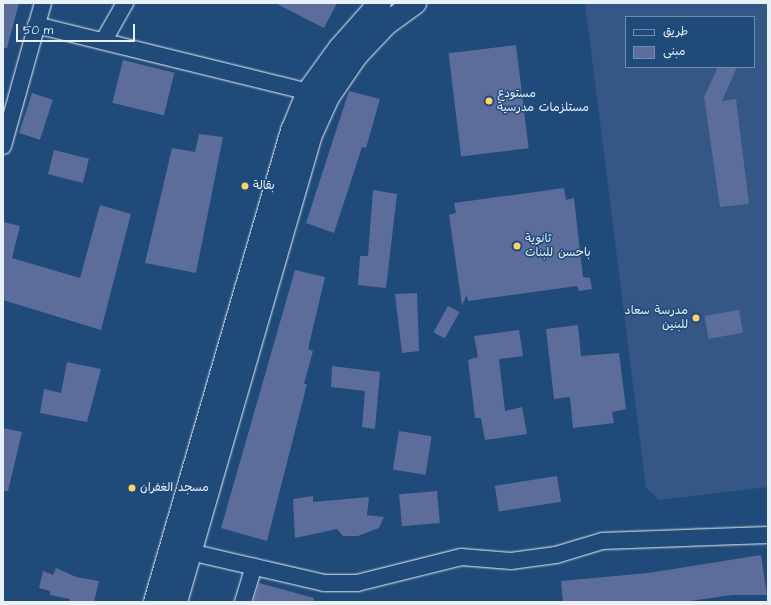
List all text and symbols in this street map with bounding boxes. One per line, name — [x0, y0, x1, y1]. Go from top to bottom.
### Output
scale bar — [18, 16, 137, 42]
legend — [625, 16, 755, 68]
text: 50 m — [23, 22, 53, 39]
text: طريق — [663, 23, 688, 40]
text: مبنى — [663, 43, 686, 60]
place label: مستودع مستلزمات مدرسية — [497, 87, 589, 115]
marker: مستودع مستلزمات مدرسية — [484, 96, 494, 106]
place label: بقالة — [253, 179, 275, 193]
marker: بقالة — [240, 181, 250, 191]
place label: ثانوية باحسن للبنات — [525, 232, 591, 260]
marker: ثانوية باحسن للبنات — [512, 241, 522, 251]
place label: مدرسة سعاد للبنين — [625, 304, 688, 332]
marker: مدرسة سعاد للبنين — [691, 313, 701, 323]
place label: مسجد الغفران — [140, 481, 209, 495]
marker: مسجد الغفران — [127, 483, 137, 493]

